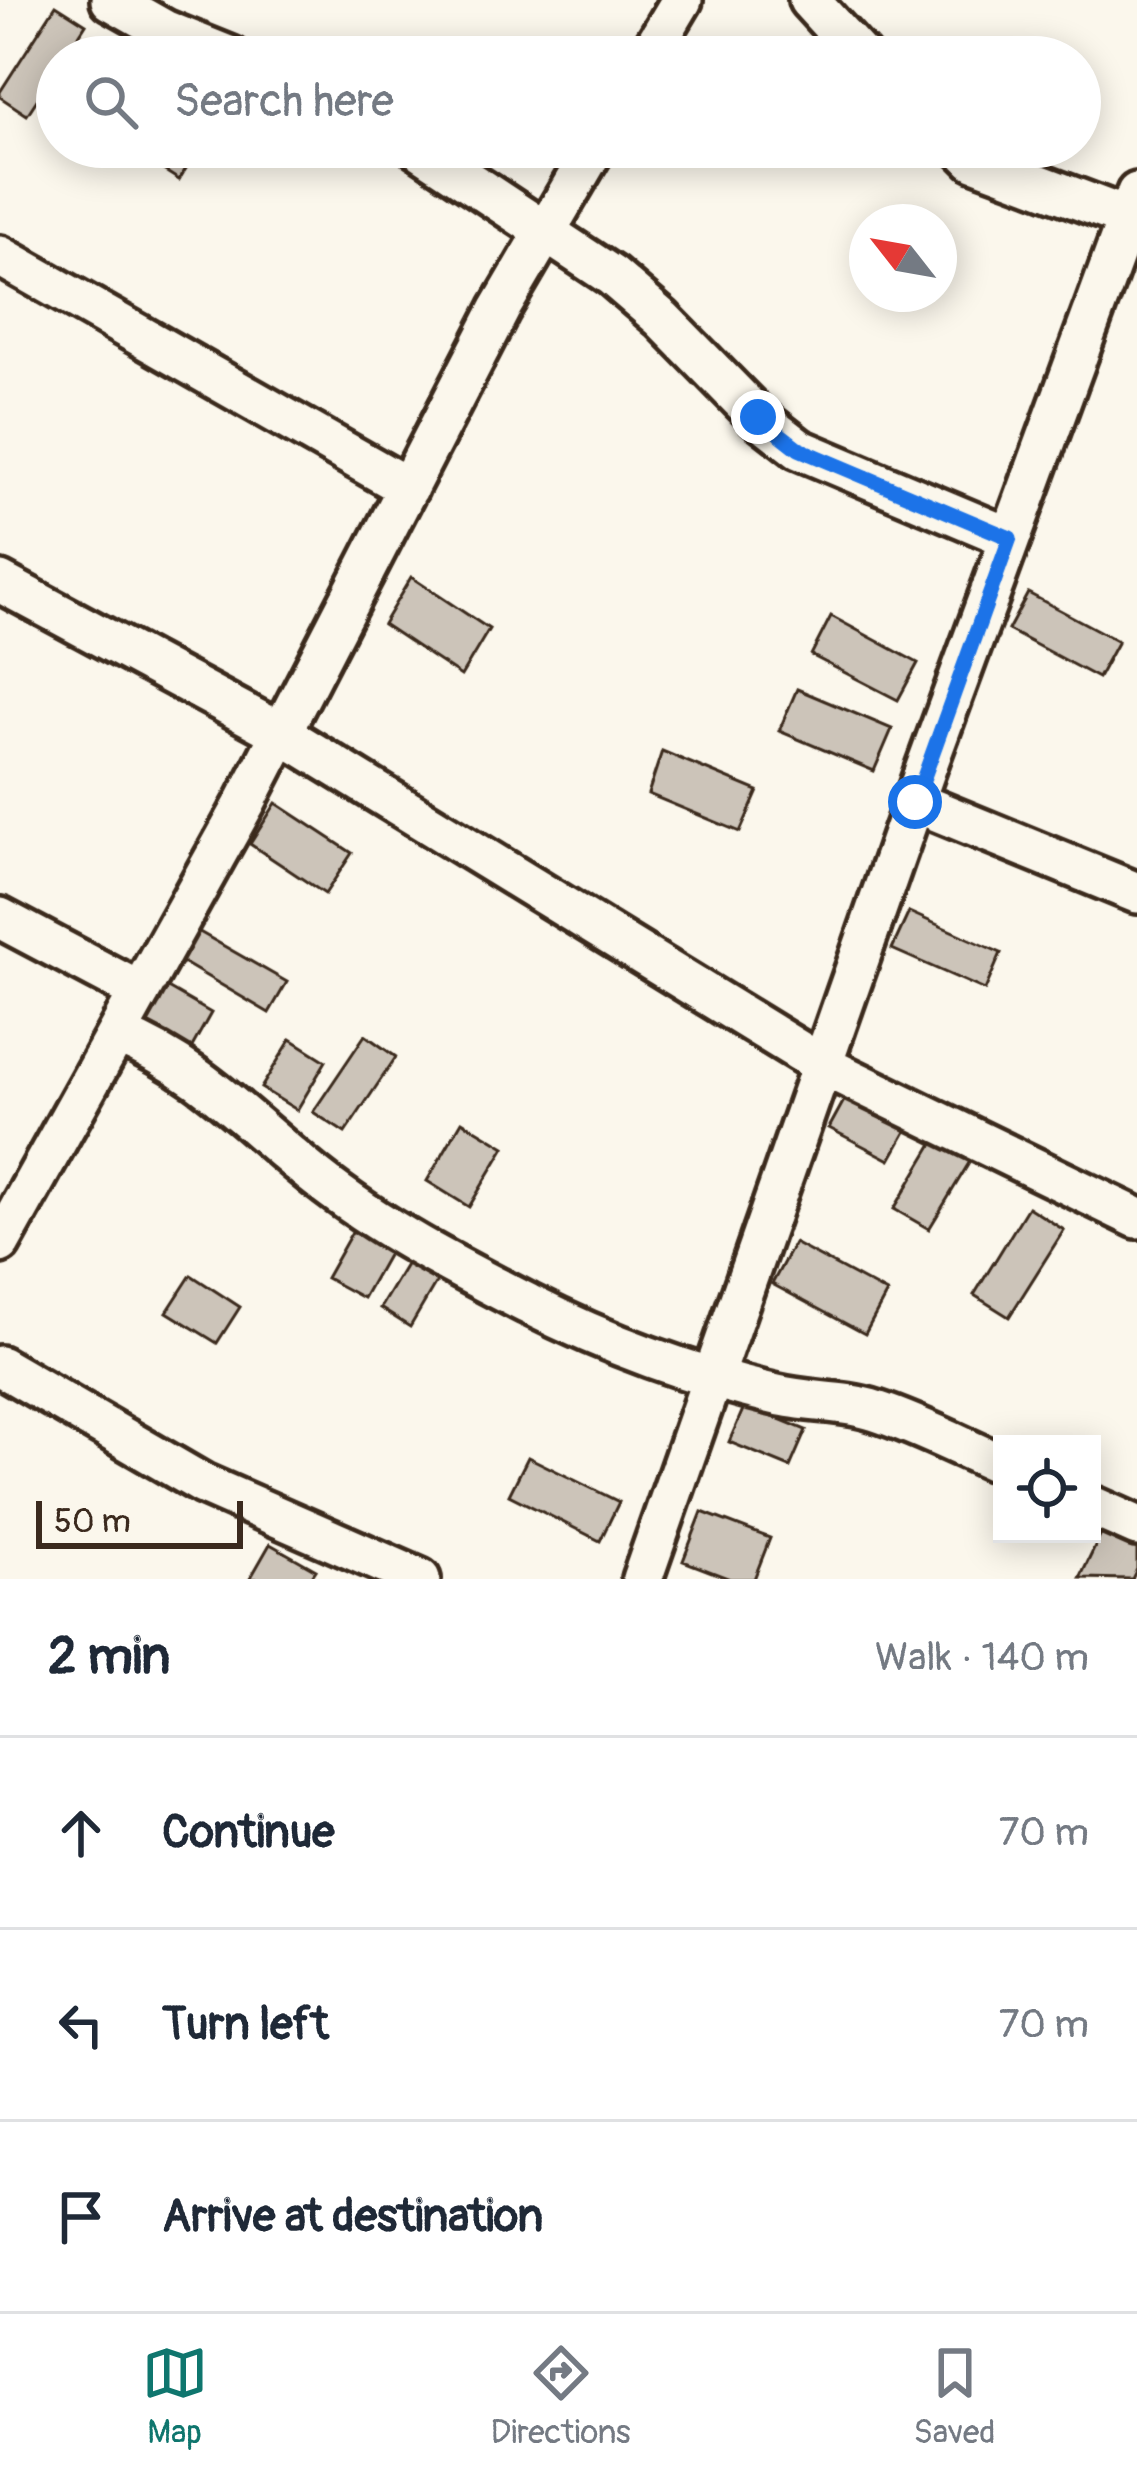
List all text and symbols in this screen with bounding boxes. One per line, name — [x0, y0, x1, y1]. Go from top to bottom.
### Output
search box — [36, 36, 1101, 168]
icon: search — [78, 69, 144, 135]
text: Search here — [174, 74, 394, 130]
north arrow — [849, 204, 957, 312]
route end — [731, 390, 785, 444]
route start — [888, 775, 942, 829]
map controls — [993, 1435, 1101, 1543]
button: locate — [993, 1435, 1101, 1543]
scale bar — [36, 1495, 243, 1548]
text: 50 m — [54, 1501, 131, 1542]
text: 2 min — [48, 1625, 170, 1689]
text: Walk · 140 m — [875, 1633, 1089, 1682]
icon: ahead — [48, 1800, 114, 1866]
text: Continue — [162, 1805, 335, 1861]
text: 70 m — [999, 1808, 1089, 1857]
icon: left — [48, 1992, 114, 2058]
text: Turn left — [162, 1997, 329, 2053]
text: 70 m — [999, 2000, 1089, 2049]
icon: arrive — [48, 2184, 114, 2250]
text: Arrive at destination — [162, 2189, 543, 2245]
tab: Map — [142, 2340, 208, 2453]
tab: Directions — [491, 2340, 631, 2453]
tab: Saved — [914, 2340, 995, 2453]

